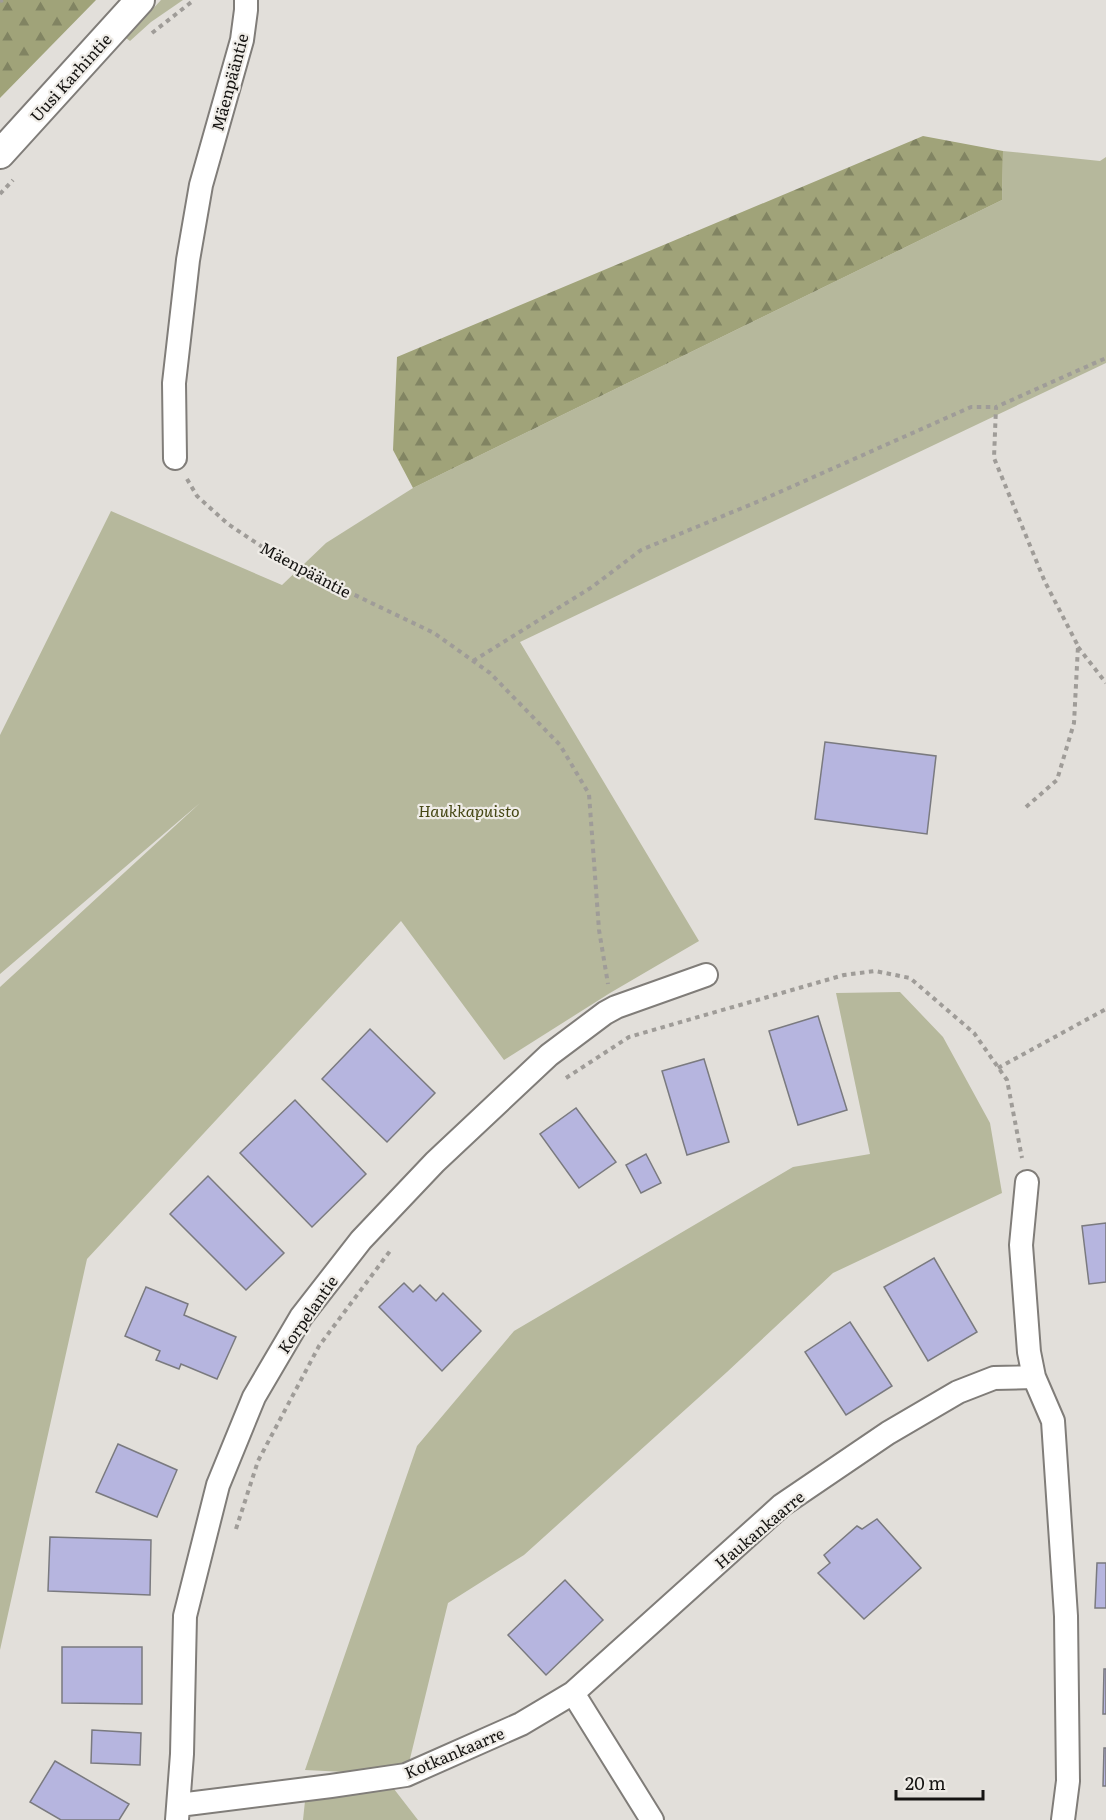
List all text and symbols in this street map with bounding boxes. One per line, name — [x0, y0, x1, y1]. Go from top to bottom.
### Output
street label: Uusi Karhintie — [24, 27, 116, 127]
street label: Mäenpääntie — [204, 31, 254, 133]
street label: Mäenpääntie — [256, 535, 356, 603]
park label: Haukkapuisto — [418, 798, 520, 822]
street label: Korpelantie — [271, 1270, 343, 1358]
street label: Haukankaarre — [709, 1484, 809, 1574]
street label: Kotkankaarre — [400, 1720, 508, 1784]
scale bar — [896, 1763, 983, 1801]
text: 20 m — [905, 1769, 946, 1796]

